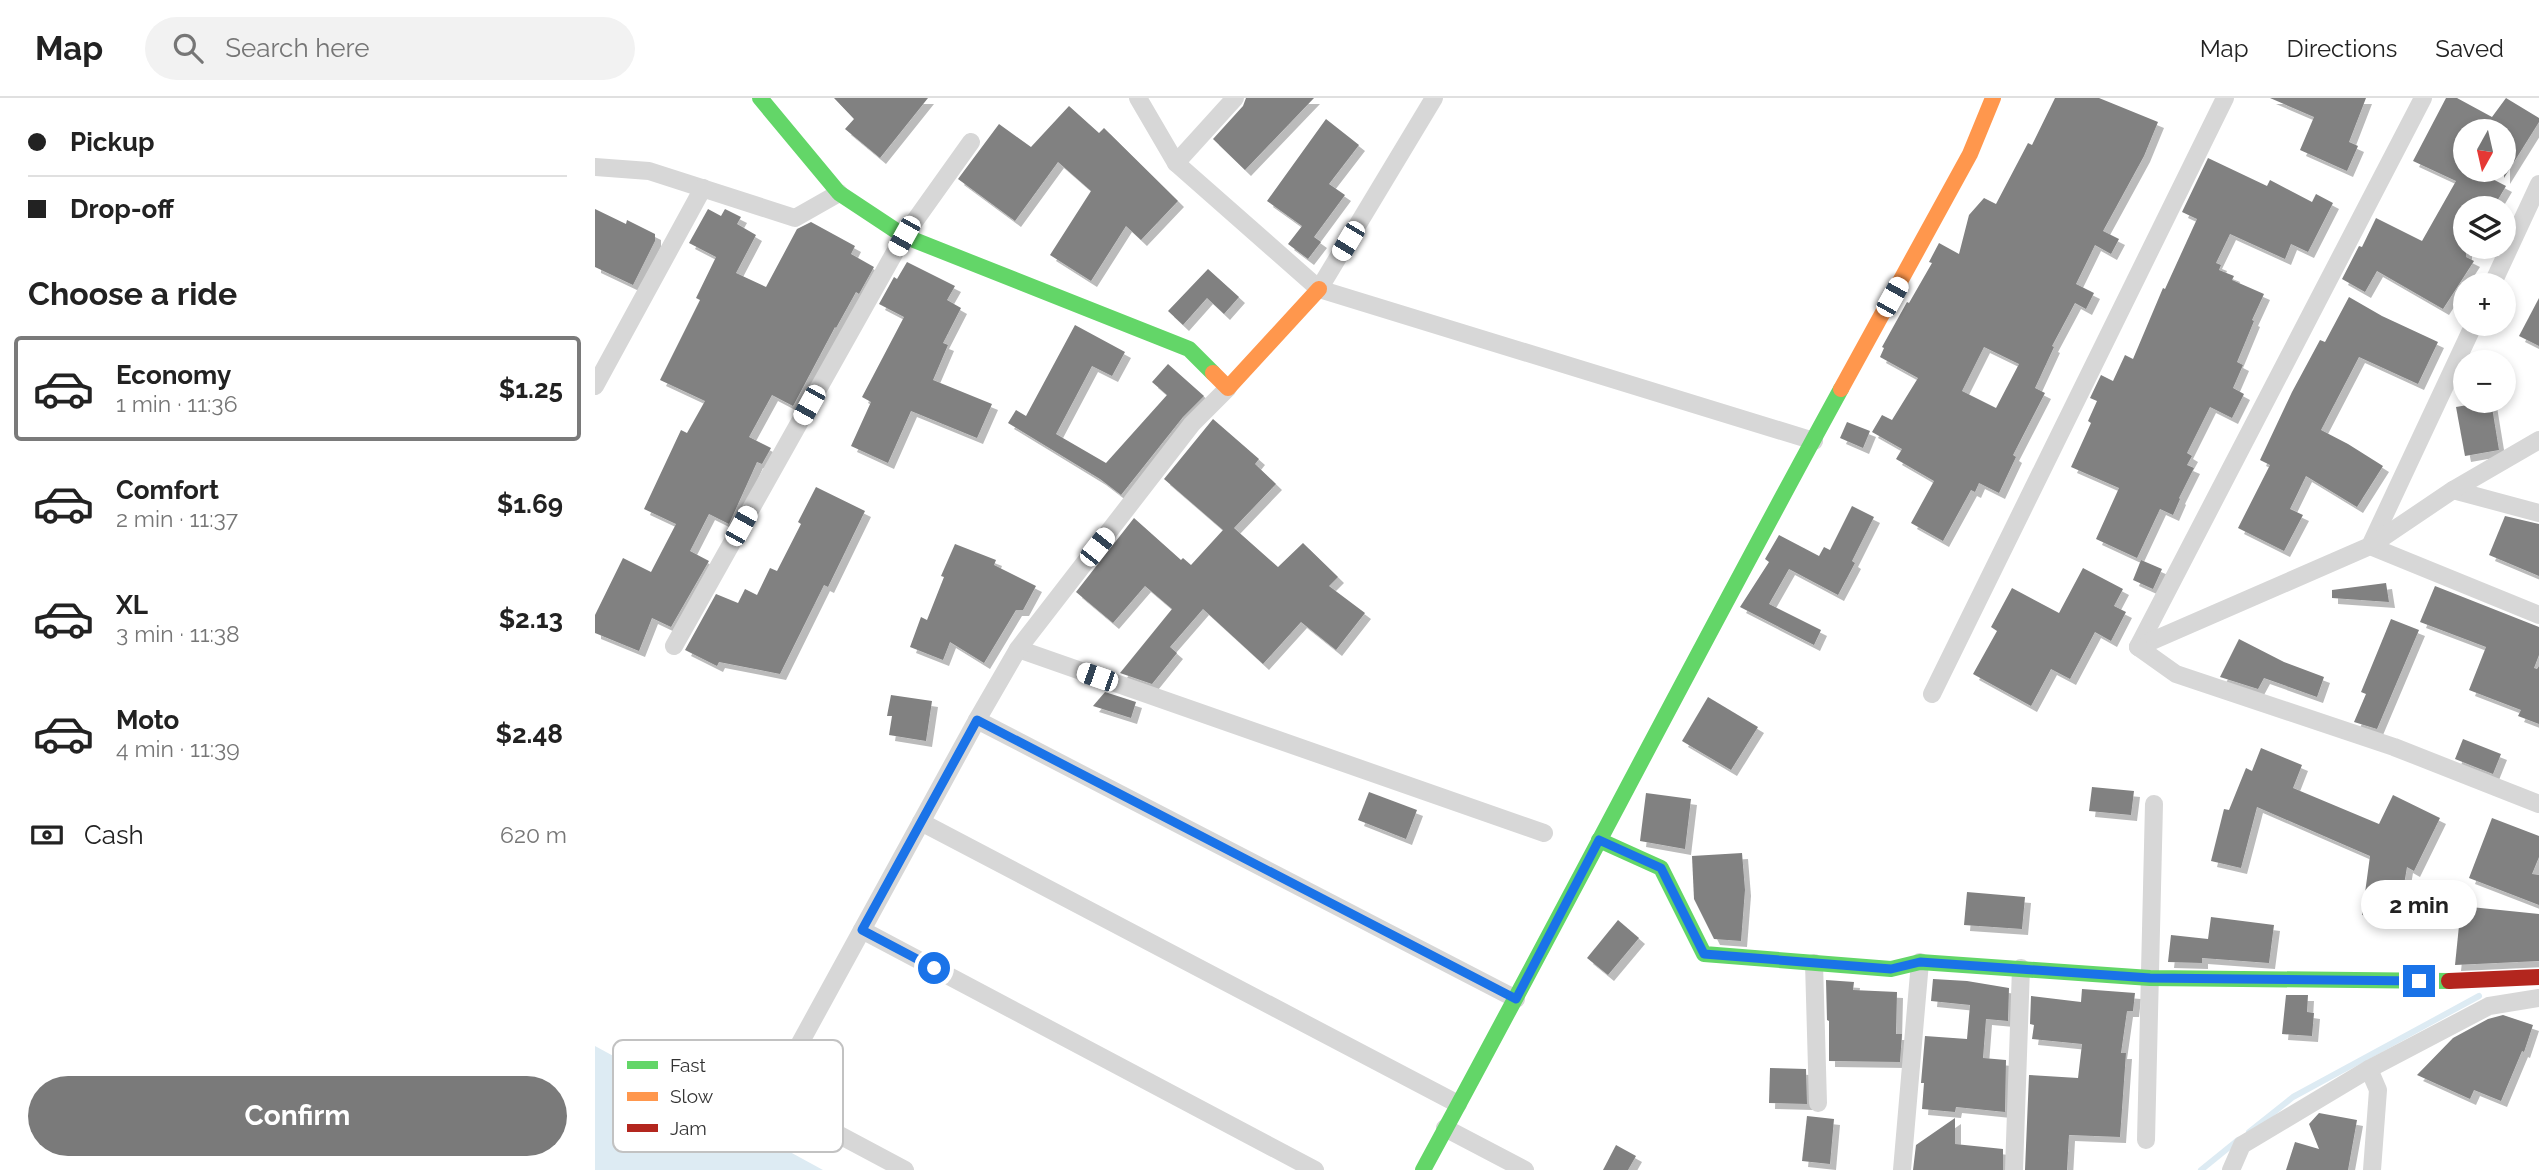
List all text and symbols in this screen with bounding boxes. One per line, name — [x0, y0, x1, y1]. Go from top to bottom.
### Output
search box — [145, 17, 635, 80]
text: Map — [35, 29, 103, 68]
icon: search — [169, 29, 207, 67]
text: Search here — [225, 33, 370, 63]
text: Map — [2200, 34, 2249, 63]
text: Directions — [2287, 34, 2397, 63]
text: Saved — [2435, 34, 2504, 63]
north arrow — [2453, 119, 2517, 182]
map controls — [2453, 119, 2516, 413]
text: Pickup — [70, 127, 155, 157]
text: Drop-off — [70, 194, 174, 224]
button: layers — [2453, 196, 2516, 259]
car — [885, 213, 924, 259]
car — [1329, 218, 1368, 264]
button: + — [2453, 273, 2516, 336]
car — [1873, 274, 1912, 320]
text: Choose a ride — [28, 275, 237, 312]
button: − — [2453, 350, 2516, 413]
icon: car — [32, 357, 95, 420]
text: Economy — [116, 360, 231, 390]
text: $1.25 — [499, 374, 563, 404]
car — [790, 382, 829, 428]
text: 1 min · 11:36 — [116, 390, 238, 417]
icon: car — [32, 472, 95, 535]
text: Comfort — [116, 475, 219, 505]
text: $1.69 — [497, 489, 563, 519]
car — [722, 503, 761, 549]
text: 2 min · 11:37 — [116, 505, 238, 532]
car — [1076, 524, 1119, 570]
icon: car — [32, 587, 95, 650]
text: XL — [116, 590, 148, 620]
text: $2.13 — [499, 604, 563, 634]
text: 3 min · 11:38 — [116, 620, 240, 647]
car — [1074, 660, 1121, 694]
icon: car — [32, 702, 95, 765]
text: Moto — [116, 705, 179, 735]
text: $2.48 — [495, 719, 563, 749]
text: 4 min · 11:39 — [116, 735, 240, 762]
icon: cash — [28, 816, 66, 854]
text: Cash — [84, 820, 144, 850]
text: 620 m — [500, 821, 567, 848]
callout: 2 min — [2361, 880, 2477, 928]
text: 2 min — [2389, 891, 2449, 918]
route start — [918, 952, 950, 984]
route end — [2403, 965, 2435, 997]
legend — [613, 1040, 843, 1152]
text: Fast — [670, 1054, 706, 1076]
button: Confirm — [28, 1076, 567, 1156]
text: Slow — [670, 1085, 714, 1107]
text: Jam — [670, 1117, 707, 1139]

